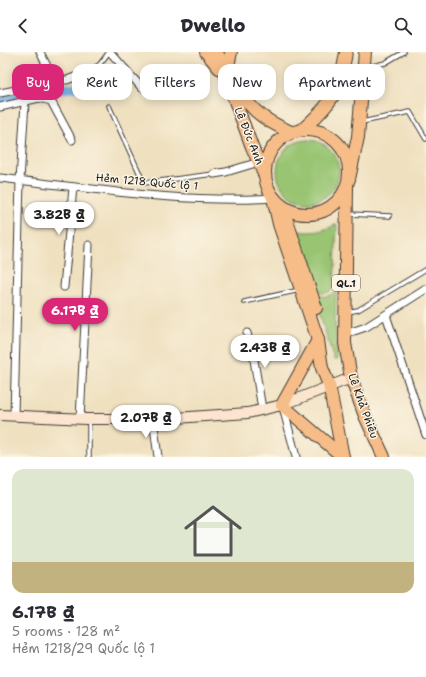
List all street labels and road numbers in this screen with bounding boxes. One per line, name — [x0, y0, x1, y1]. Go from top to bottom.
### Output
street label: Lê Đức Anh — [231, 105, 267, 167]
street label: Hẻm 1218 Quốc lộ 1 — [95, 170, 199, 194]
road number: QL.1 — [332, 275, 360, 291]
street label: Lê Khả Phiêu — [344, 371, 382, 441]

